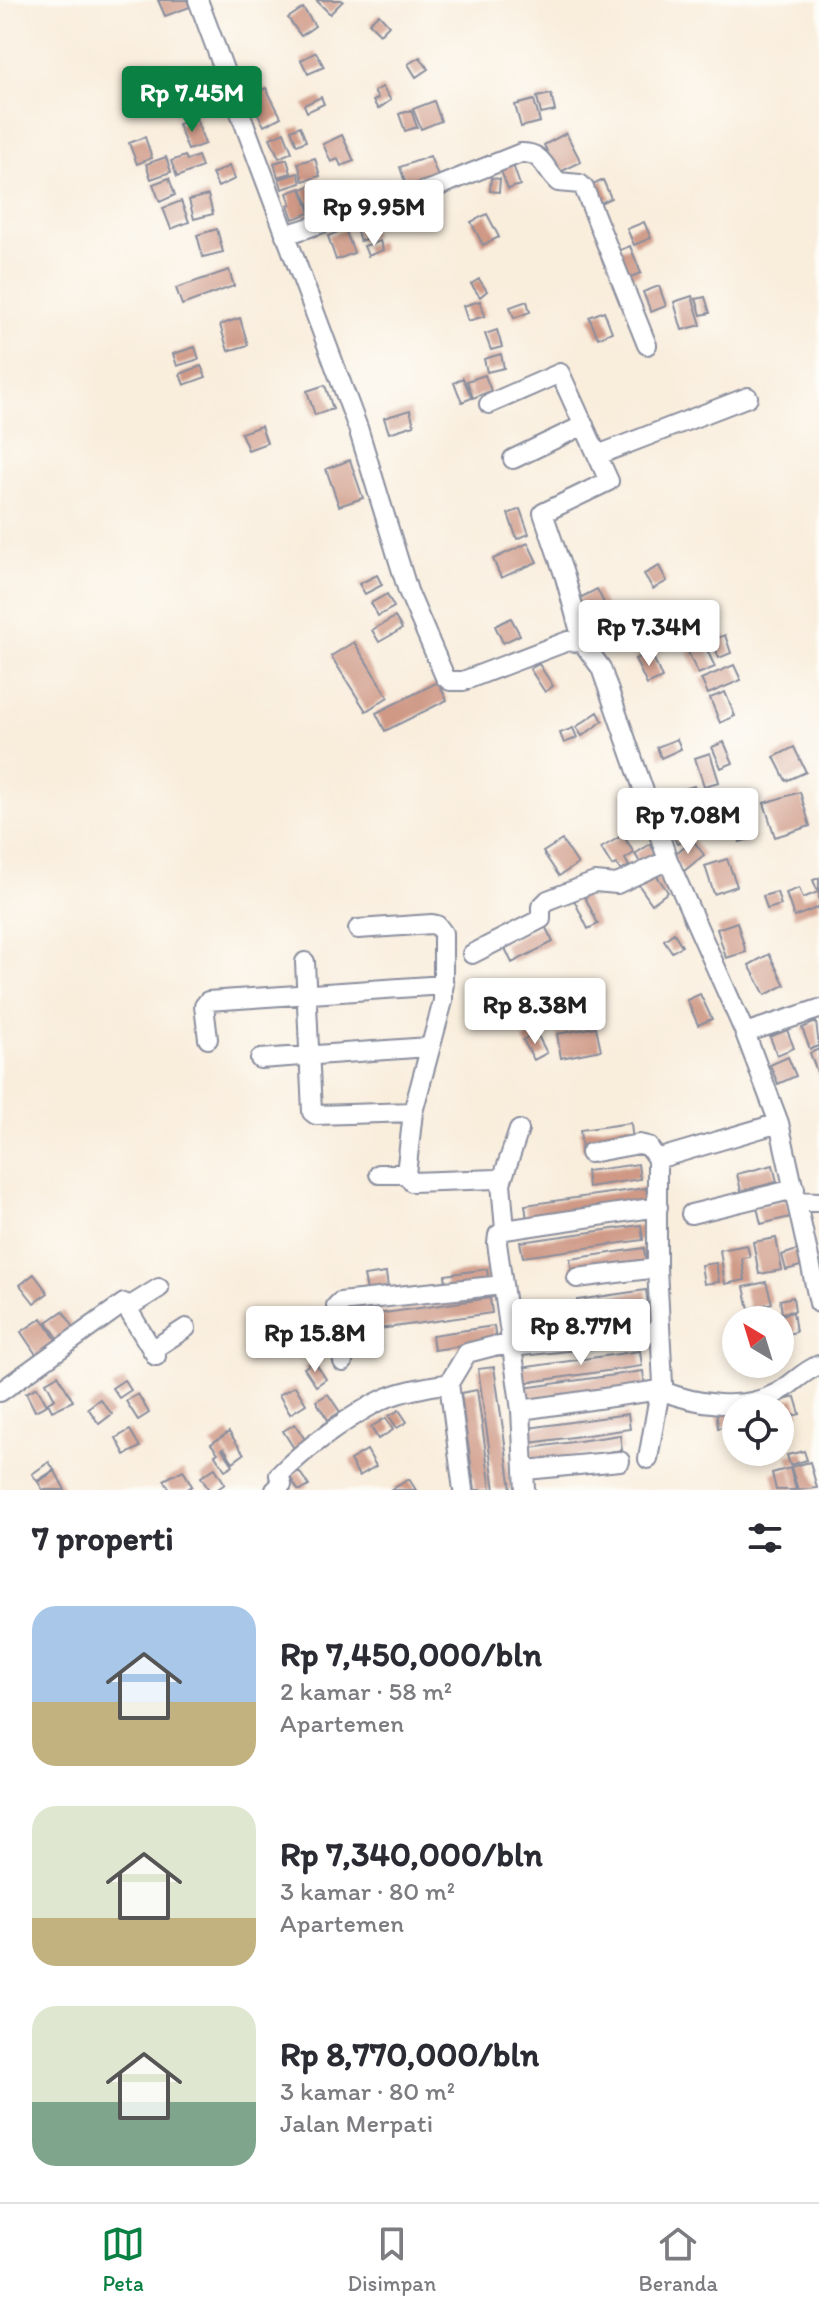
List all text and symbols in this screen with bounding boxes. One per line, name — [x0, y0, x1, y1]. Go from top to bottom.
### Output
pin: Rp 7.45M — [109, 66, 275, 134]
text: Rp 7.45M — [140, 76, 244, 108]
pin: Rp 9.95M — [291, 180, 457, 248]
text: Rp 9.95M — [323, 190, 426, 222]
pin: Rp 7.34M — [566, 600, 732, 668]
text: Rp 7.34M — [597, 610, 701, 642]
pin: Rp 7.08M — [605, 788, 771, 856]
text: Rp 7.08M — [635, 798, 741, 830]
pin: Rp 8.38M — [452, 978, 618, 1046]
text: Rp 8.38M — [483, 988, 587, 1020]
pin: Rp 8.77M — [498, 1299, 664, 1367]
pin: Rp 15.8M — [232, 1306, 398, 1374]
north arrow — [722, 1306, 794, 1378]
map controls — [722, 1306, 794, 1466]
text: Rp 8.77M — [530, 1309, 632, 1341]
text: Rp 15.8M — [264, 1316, 366, 1348]
button: locate — [722, 1394, 794, 1466]
icon: filters — [743, 1516, 787, 1560]
text: 7 properti — [32, 1518, 174, 1559]
text: Rp 7,450,000/bln — [280, 1634, 542, 1675]
icon: home — [96, 1638, 192, 1734]
text: 2 kamar · 58 m² — [280, 1675, 452, 1707]
text: Apartemen — [280, 1707, 404, 1739]
text: Rp 7,340,000/bln — [280, 1834, 543, 1875]
icon: home — [96, 1838, 192, 1934]
text: 3 kamar · 80 m² — [280, 1875, 455, 1907]
text: Apartemen — [280, 1907, 404, 1939]
text: Rp 8,770,000/bln — [280, 2034, 539, 2075]
icon: home — [96, 2038, 192, 2134]
text: 3 kamar · 80 m² — [280, 2075, 455, 2107]
text: Jalan Merpati — [280, 2107, 433, 2139]
tab: Peta — [101, 2222, 145, 2297]
tab: Disimpan — [347, 2222, 436, 2297]
tab: Beranda — [638, 2222, 718, 2297]

